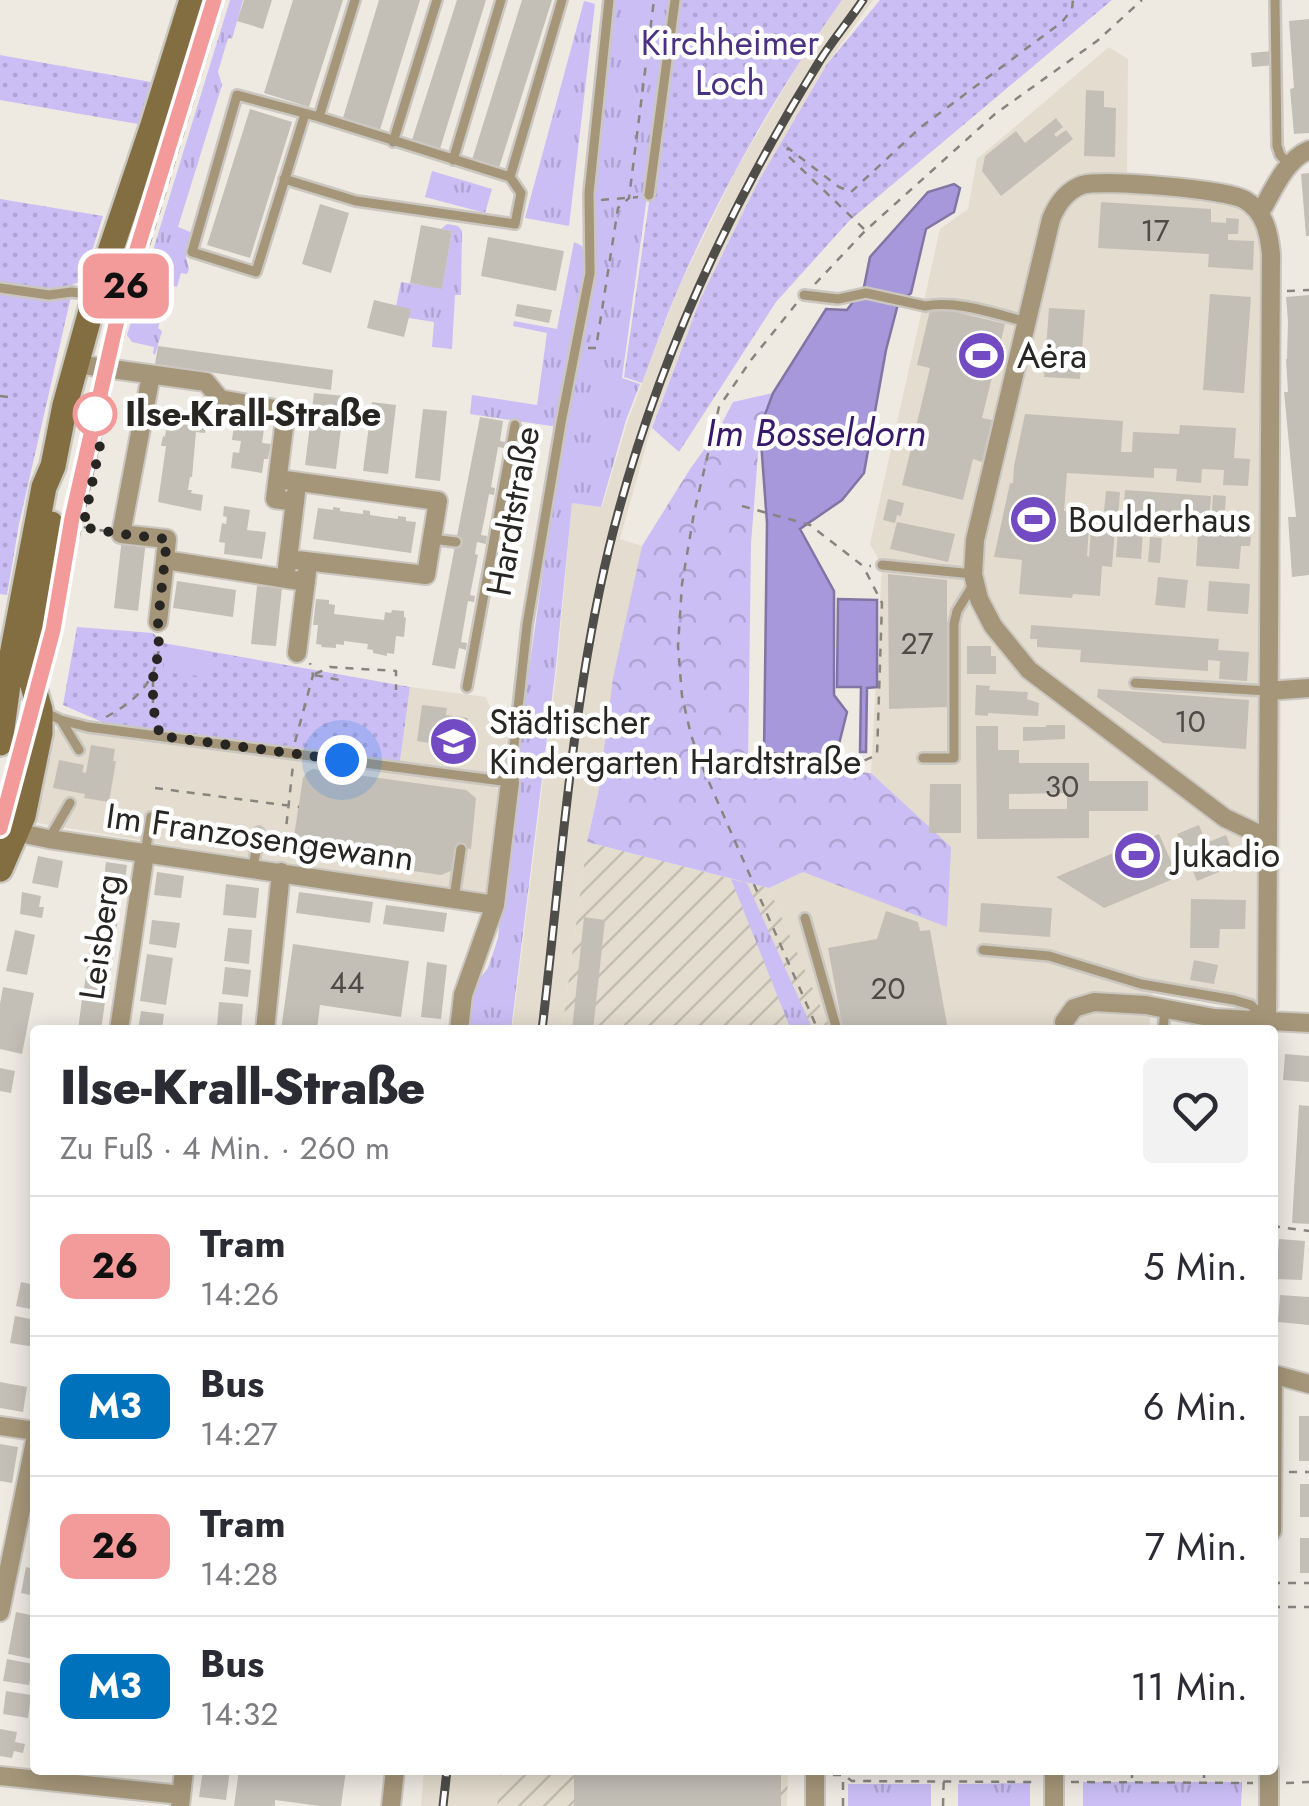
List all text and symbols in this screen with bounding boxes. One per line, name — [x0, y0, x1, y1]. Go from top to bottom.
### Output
park label: Kirchheimer Loch — [641, 18, 819, 108]
house number: 17 — [1140, 209, 1170, 252]
line badge: 26 — [81, 254, 171, 318]
text: 26 — [103, 261, 149, 311]
sports icon: Aėra — [956, 330, 1008, 382]
place label: Aėra — [1017, 331, 1087, 381]
place label: Ilse-Krall-Straße — [125, 389, 381, 439]
marker: Ilse-Krall-Straße — [74, 393, 116, 435]
water label: Im Bosseldorn — [706, 405, 926, 460]
street label: Hardtstraße — [474, 422, 552, 600]
sports icon: Boulderhaus — [1007, 494, 1059, 546]
place label: Boulderhaus — [1068, 495, 1251, 545]
house number: 27 — [901, 622, 934, 665]
place label: Städtischer Kindergarten Hardtstraße — [489, 697, 861, 787]
house number: 10 — [1174, 700, 1206, 743]
school or university icon: Städtischer Kindergarten Hardtstraße — [428, 716, 480, 768]
your location — [317, 735, 367, 785]
house number: 30 — [1045, 765, 1079, 808]
street label: Im Franzosengewann — [103, 791, 417, 883]
sports icon: Jukadio — [1112, 829, 1164, 881]
place label: Jukadio — [1169, 830, 1280, 880]
street label: Leisberg — [66, 871, 134, 1003]
house number: 44 — [330, 961, 364, 1004]
house number: 20 — [870, 967, 906, 1010]
text: Ilse-Krall-Straße — [60, 1053, 425, 1122]
button: heart — [1143, 1058, 1248, 1163]
text: Zu Fuß · 4 Min. · 260 m — [60, 1125, 390, 1171]
text: Tram — [200, 1216, 286, 1271]
text: 5 Min. — [1143, 1239, 1248, 1294]
text: 26 — [92, 1241, 138, 1291]
text: 14:26 — [200, 1271, 279, 1317]
text: Bus — [200, 1356, 264, 1411]
text: 6 Min. — [1143, 1379, 1248, 1434]
text: M3 — [89, 1381, 141, 1431]
text: 14:27 — [200, 1411, 278, 1457]
text: Tram — [200, 1496, 286, 1551]
text: 7 Min. — [1145, 1519, 1248, 1574]
text: 26 — [92, 1521, 138, 1571]
text: 14:28 — [200, 1551, 278, 1597]
text: Bus — [200, 1636, 264, 1691]
text: 11 Min. — [1130, 1659, 1248, 1714]
text: M3 — [89, 1661, 141, 1711]
text: 14:32 — [200, 1691, 278, 1737]

